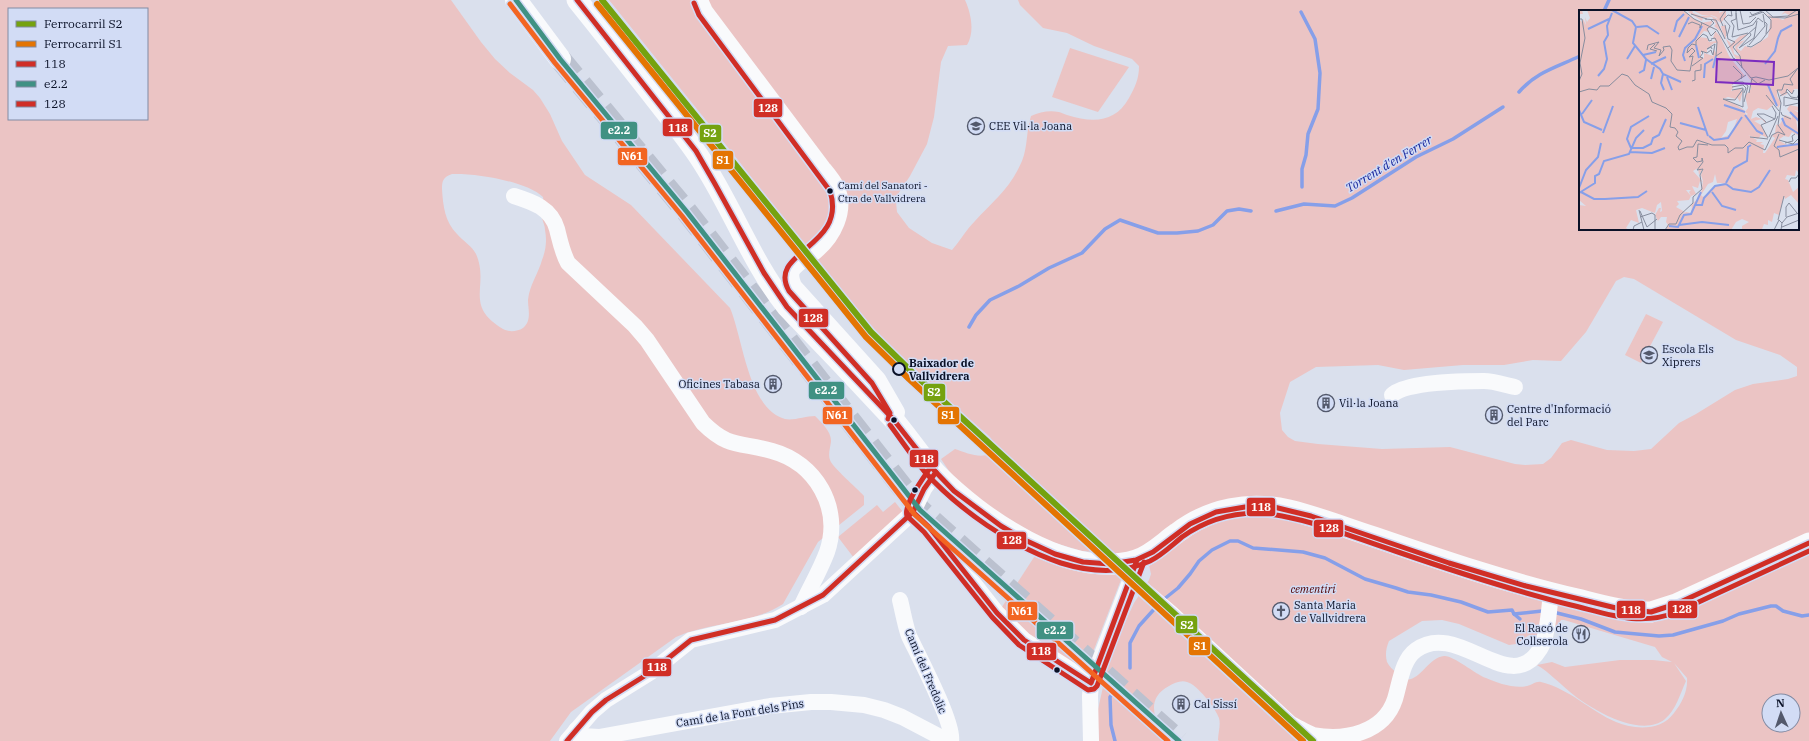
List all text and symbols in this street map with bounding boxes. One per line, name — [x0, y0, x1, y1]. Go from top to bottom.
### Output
legend — [8, 8, 148, 120]
inset map — [1579, 10, 1799, 230]
text: Ferrocarril S2 — [44, 16, 123, 31]
text: Ferrocarril S1 — [44, 36, 123, 51]
text: 118 — [44, 56, 66, 71]
text: e2.2 — [44, 76, 68, 91]
text: 128 — [44, 96, 66, 111]
line badge: 128 — [753, 98, 783, 118]
text: 128 — [758, 101, 778, 115]
school or university icon: CEE Vil·la Joana — [966, 116, 986, 136]
line badge: 118 — [662, 118, 693, 137]
place label: CEE Vil·la Joana — [989, 119, 1072, 133]
line badge: e2.2 — [600, 121, 638, 140]
text: 118 — [668, 121, 688, 135]
text: e2.2 — [608, 123, 630, 137]
line badge: S2 — [699, 124, 722, 143]
text: S2 — [703, 126, 717, 140]
water label: Torrent d'en Ferrer — [1343, 131, 1435, 195]
line badge: N61 — [617, 147, 648, 166]
text: N61 — [621, 149, 643, 163]
line badge: S1 — [712, 150, 734, 170]
text: S1 — [716, 153, 730, 167]
place label: Camí del Sanatori - Ctra de Vallvidrera — [838, 179, 928, 205]
marker: Camí del Sanatori - Ctra de Vallvidrera — [825, 186, 835, 196]
line badge: 128 — [798, 308, 829, 328]
text: 128 — [803, 311, 823, 325]
place label: Escola Els Xiprers — [1662, 342, 1714, 369]
school or university icon: Escola Els Xiprers — [1639, 345, 1659, 365]
place label: Baixador de Vallvidrera — [909, 356, 974, 383]
marker: Baixador de Vallvidrera — [892, 362, 906, 376]
building icon: Oficines Tabasa — [763, 374, 783, 394]
place label: Oficines Tabasa — [678, 377, 760, 391]
line badge: e2.2 — [808, 381, 845, 400]
text: e2.2 — [815, 383, 837, 397]
line badge: S2 — [923, 383, 946, 402]
text: S2 — [927, 385, 941, 399]
building icon: Vil·la Joana — [1316, 393, 1336, 413]
place label: Vil·la Joana — [1339, 396, 1399, 410]
place label: Centre d'Informació del Parc — [1507, 402, 1611, 429]
building icon: Centre d'Informació del Parc — [1484, 405, 1504, 425]
line badge: N61 — [822, 406, 853, 425]
line badge: S1 — [937, 406, 960, 425]
text: N61 — [826, 408, 848, 422]
text: S1 — [941, 408, 955, 422]
unlabelled marker — [889, 415, 899, 425]
line badge: 118 — [909, 449, 939, 468]
text: 118 — [914, 452, 934, 466]
unlabelled marker — [910, 485, 920, 495]
line badge: 118 — [1246, 497, 1276, 517]
text: 118 — [1251, 500, 1271, 514]
line badge: 128 — [1313, 519, 1344, 538]
text: 128 — [1319, 521, 1339, 535]
line badge: 128 — [996, 531, 1027, 550]
text: 128 — [1002, 533, 1022, 547]
park label: cementiri — [1290, 582, 1336, 596]
place label: Santa Maria de Vallvidrera — [1294, 598, 1366, 625]
line badge: 118 — [1616, 600, 1646, 619]
line badge: 128 — [1667, 600, 1698, 619]
line badge: N61 — [1007, 601, 1038, 621]
church icon: Santa Maria de Vallvidrera — [1271, 601, 1291, 621]
text: 128 — [1672, 602, 1692, 616]
text: 118 — [1621, 603, 1641, 617]
text: N61 — [1011, 604, 1033, 618]
line badge: S2 — [1175, 615, 1198, 634]
text: S2 — [1180, 618, 1194, 632]
line badge: e2.2 — [1036, 621, 1074, 640]
place label: El Racó de Collserola — [1515, 621, 1568, 648]
text: e2.2 — [1044, 623, 1066, 637]
restaurant icon: El Racó de Collserola — [1571, 624, 1591, 644]
street label: Camí del Fredolic — [902, 626, 950, 716]
line badge: S1 — [1188, 636, 1211, 656]
text: S1 — [1193, 639, 1207, 653]
line badge: 118 — [1026, 642, 1057, 661]
text: 118 — [1031, 644, 1051, 658]
line badge: 118 — [642, 658, 672, 677]
text: 118 — [647, 660, 667, 674]
unlabelled marker — [1052, 665, 1062, 675]
north arrow — [1761, 693, 1801, 733]
building icon: Cal Sissí — [1171, 694, 1191, 714]
street label: Camí de la Font dels Pins — [675, 696, 805, 730]
text: N — [1776, 696, 1785, 710]
place label: Cal Sissí — [1194, 697, 1237, 711]

